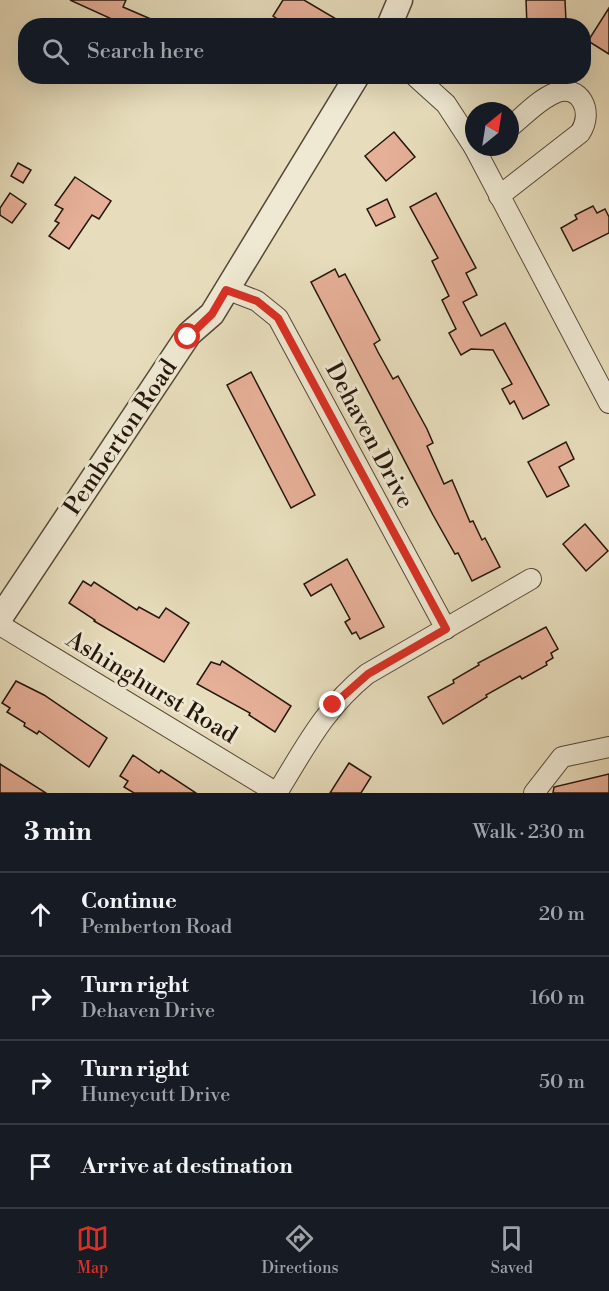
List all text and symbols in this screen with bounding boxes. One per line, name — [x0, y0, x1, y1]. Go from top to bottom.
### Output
search box — [18, 18, 591, 84]
icon: search — [39, 35, 72, 68]
text: Search here — [87, 38, 204, 65]
north arrow — [465, 102, 519, 156]
route start — [174, 323, 200, 349]
street label: Pemberton Road — [58, 354, 184, 521]
street label: Dehaven Drive — [318, 357, 420, 514]
street label: Ashinghurst Road — [60, 625, 243, 751]
route end — [319, 691, 345, 717]
text: 3 min — [24, 816, 92, 848]
text: Walk · 230 m — [473, 820, 585, 845]
text: Continue — [81, 888, 177, 915]
icon: ahead — [24, 898, 57, 931]
text: 20 m — [539, 902, 585, 927]
text: Pemberton Road — [81, 915, 232, 940]
text: Turn right — [81, 972, 189, 999]
icon: right — [24, 982, 57, 1015]
text: 160 m — [530, 986, 585, 1011]
text: Dehaven Drive — [81, 999, 215, 1024]
text: Turn right — [81, 1056, 189, 1083]
icon: right — [24, 1066, 57, 1099]
text: 50 m — [539, 1070, 585, 1095]
text: Huneycutt Drive — [81, 1083, 230, 1108]
icon: arrive — [24, 1150, 57, 1183]
text: Arrive at destination — [81, 1153, 293, 1180]
tab: Map — [76, 1222, 109, 1278]
tab: Directions — [261, 1222, 339, 1278]
tab: Saved — [491, 1222, 533, 1278]

